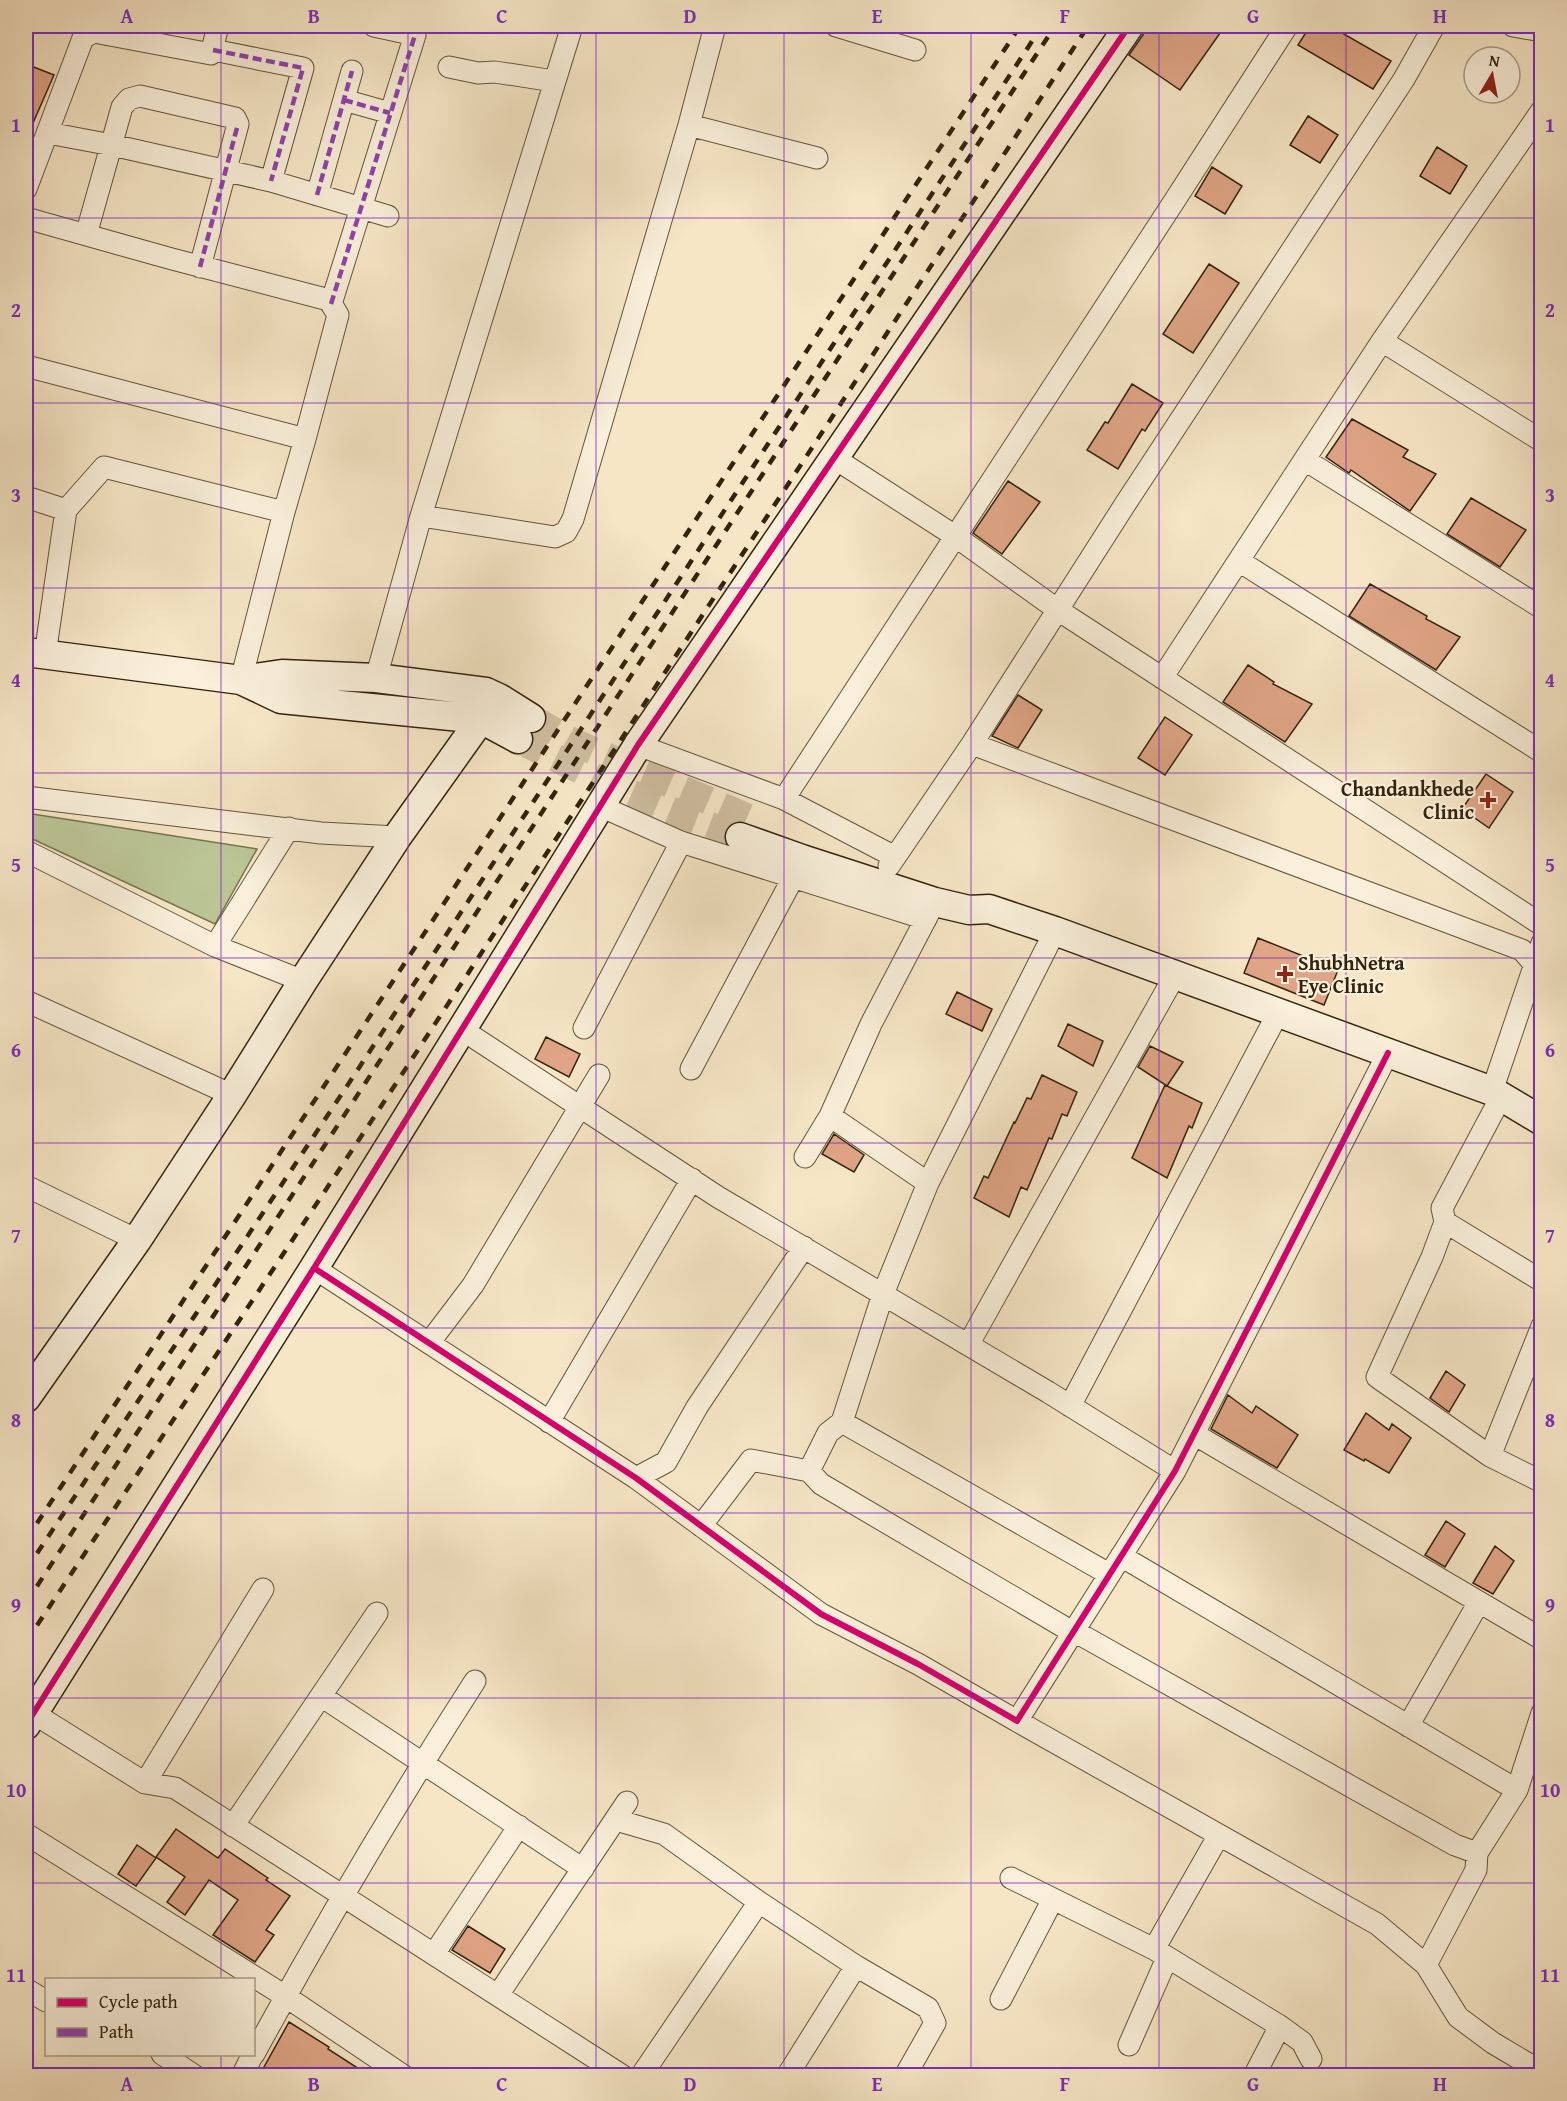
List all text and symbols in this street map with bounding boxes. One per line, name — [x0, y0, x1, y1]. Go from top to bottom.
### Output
text: A — [121, 1, 134, 30]
text: B — [308, 1, 320, 30]
text: C — [496, 1, 508, 30]
text: D — [683, 1, 697, 30]
text: E — [872, 1, 883, 30]
text: F — [1060, 1, 1070, 30]
text: G — [1247, 1, 1259, 30]
text: H — [1433, 1, 1447, 30]
north arrow — [1462, 45, 1522, 105]
text: N — [1487, 47, 1502, 73]
text: 1 — [11, 110, 21, 139]
text: 1 — [1545, 110, 1555, 139]
text: 2 — [11, 295, 21, 324]
text: 2 — [1545, 295, 1555, 324]
text: 3 — [11, 480, 21, 509]
text: 3 — [1545, 480, 1555, 509]
text: 4 — [11, 665, 21, 694]
text: 4 — [1545, 665, 1555, 694]
place label: Chandankhede Clinic — [1341, 774, 1474, 826]
marker: Chandankhede Clinic — [1479, 791, 1497, 809]
text: 5 — [11, 850, 21, 879]
text: 5 — [1545, 850, 1555, 879]
place label: ShubhNetra Eye Clinic — [1298, 948, 1405, 1000]
marker: ShubhNetra Eye Clinic — [1276, 965, 1294, 983]
text: 6 — [11, 1035, 21, 1064]
text: 6 — [1545, 1035, 1555, 1064]
text: 7 — [11, 1220, 21, 1249]
text: 7 — [1545, 1220, 1555, 1249]
text: 8 — [11, 1405, 21, 1434]
text: 8 — [1545, 1405, 1555, 1434]
text: 9 — [11, 1590, 21, 1619]
text: 9 — [1545, 1590, 1555, 1619]
text: 10 — [6, 1775, 26, 1804]
text: 10 — [1540, 1775, 1560, 1804]
text: 11 — [6, 1960, 26, 1989]
text: 11 — [1540, 1960, 1560, 1989]
legend — [45, 1978, 255, 2056]
text: Cycle path — [99, 1988, 178, 2015]
text: Path — [99, 2018, 134, 2045]
text: A — [121, 2069, 134, 2098]
text: B — [308, 2069, 320, 2098]
text: C — [496, 2069, 508, 2098]
text: D — [683, 2069, 697, 2098]
text: E — [872, 2069, 883, 2098]
text: F — [1060, 2069, 1070, 2098]
text: G — [1247, 2069, 1259, 2098]
text: H — [1433, 2069, 1447, 2098]

